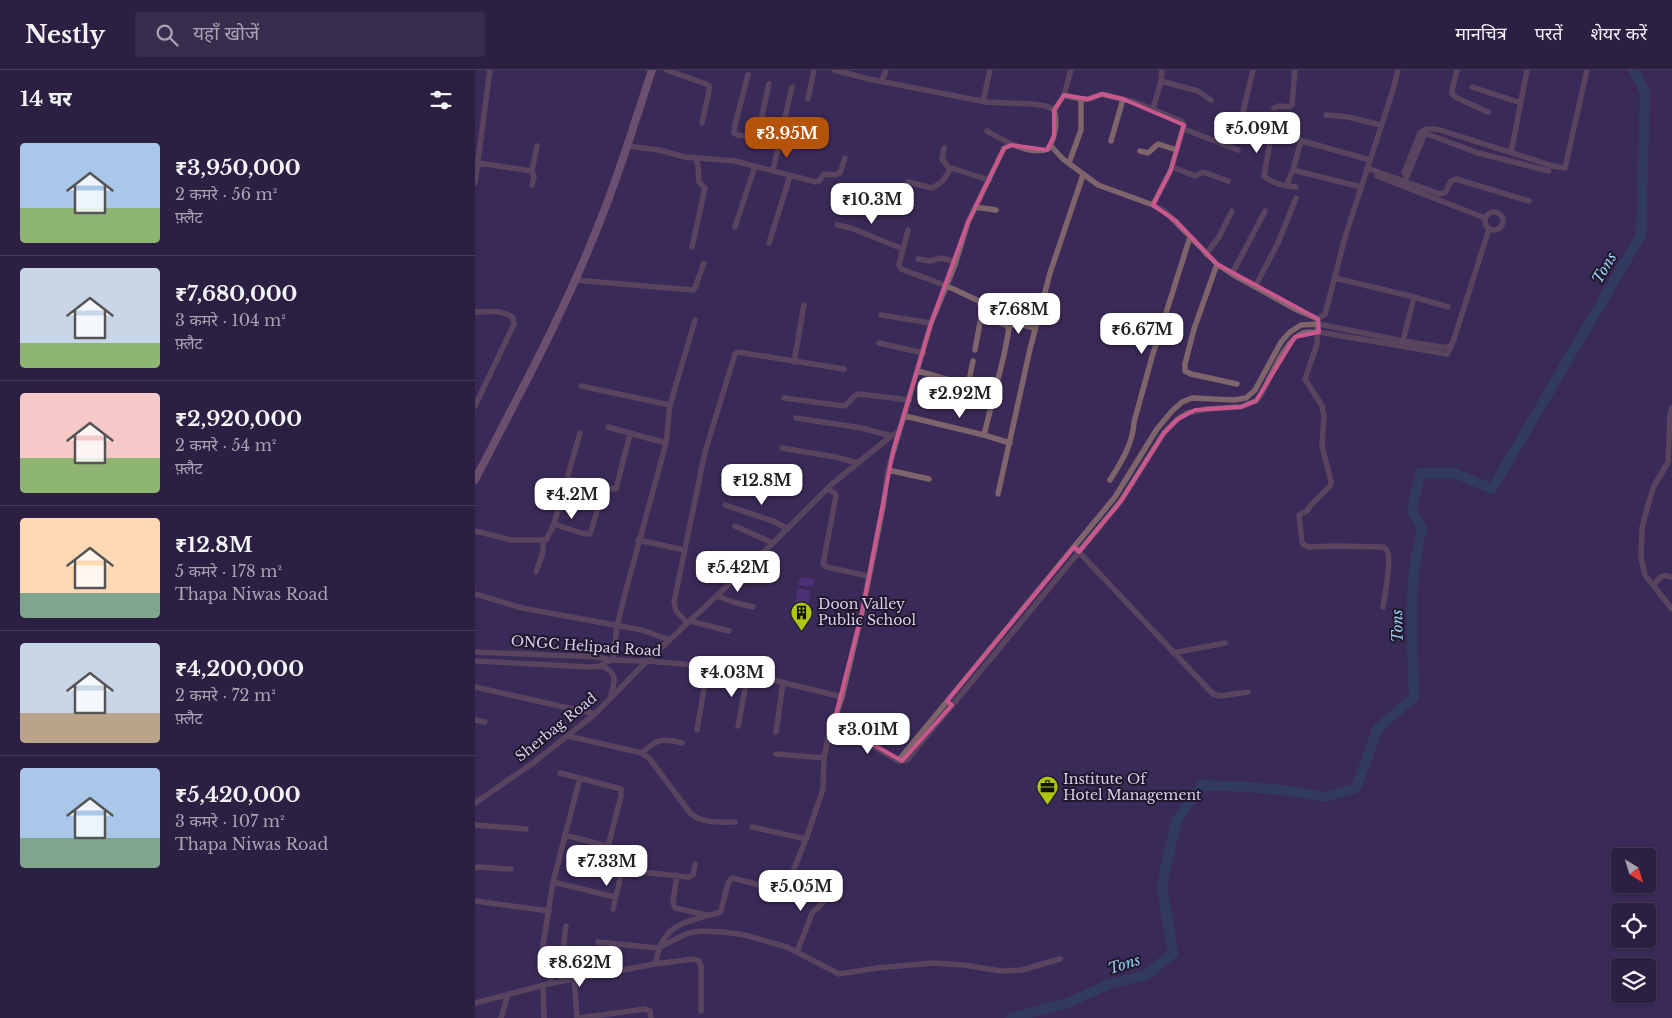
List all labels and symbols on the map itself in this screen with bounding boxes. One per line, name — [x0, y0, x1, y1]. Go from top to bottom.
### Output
pin: ₹5.09M — [1216, 112, 1298, 154]
pin: ₹3.95M — [746, 116, 828, 159]
pin: ₹10.3M — [831, 182, 913, 225]
water label: Tons — [1587, 249, 1621, 287]
pin: ₹7.68M — [978, 292, 1060, 335]
pin: ₹6.67M — [1101, 312, 1183, 355]
pin: ₹2.92M — [919, 376, 1001, 419]
pin: ₹12.8M — [721, 464, 803, 506]
pin: ₹4.2M — [537, 478, 607, 520]
pin: ₹5.42M — [697, 550, 779, 593]
place label: Doon Valley Public School — [818, 595, 916, 629]
building icon: Doon Valley Public School — [790, 600, 814, 631]
water label: Tons — [1387, 609, 1407, 643]
street label: ONGC Helipad Road — [510, 632, 662, 660]
pin: ₹4.03M — [691, 656, 773, 698]
street label: Sherbag Road — [512, 688, 601, 765]
pin: ₹3.01M — [827, 712, 909, 755]
place label: Institute Of Hotel Management — [1063, 770, 1202, 804]
office icon: Institute Of Hotel Management — [1035, 775, 1059, 806]
pin: ₹7.33M — [566, 844, 648, 887]
north arrow — [1611, 848, 1656, 892]
pin: ₹5.05M — [760, 870, 842, 912]
pin: ₹8.62M — [539, 946, 621, 988]
water label: Tons — [1105, 950, 1143, 978]

